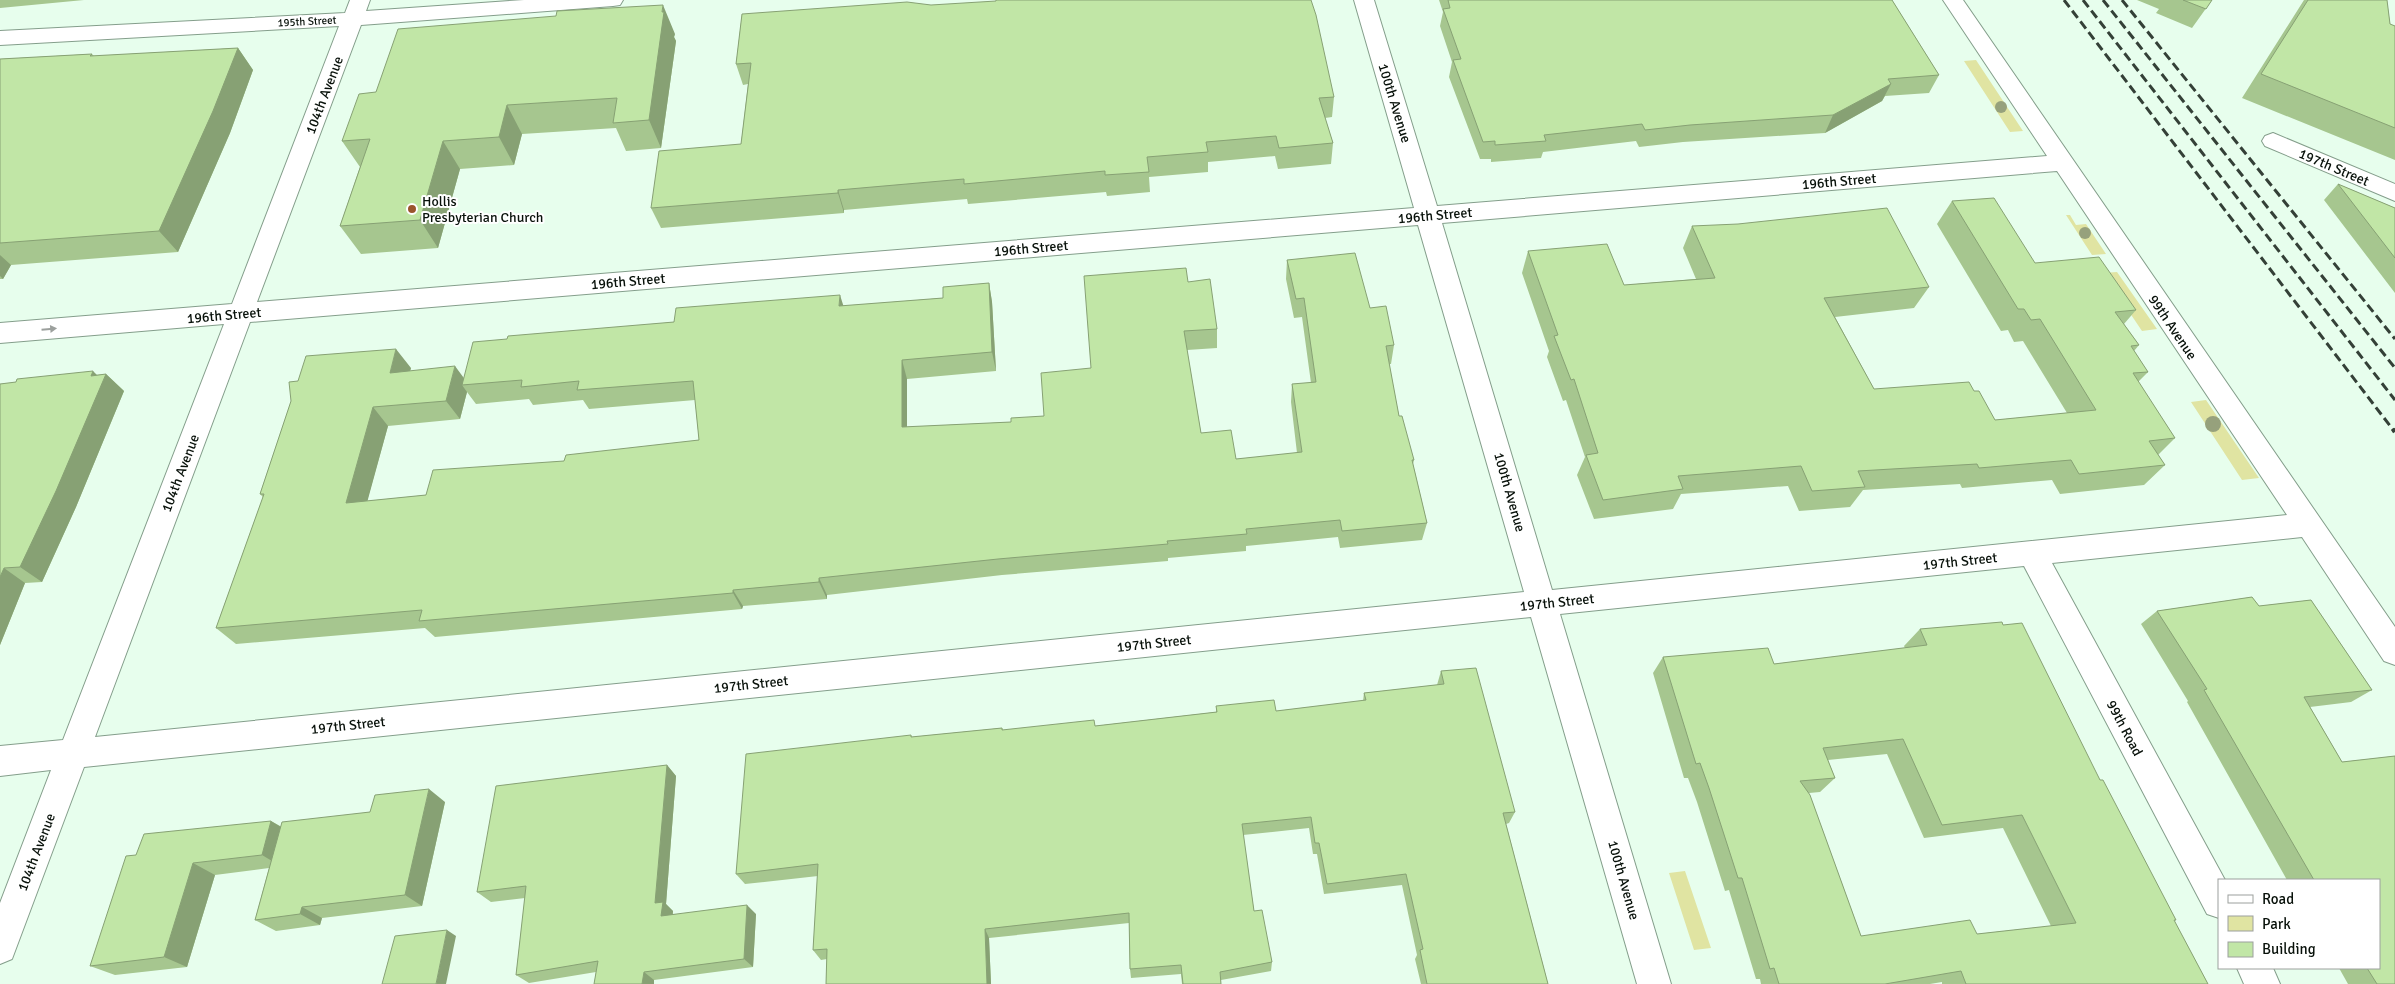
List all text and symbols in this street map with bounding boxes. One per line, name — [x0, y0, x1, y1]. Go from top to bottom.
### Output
street label: 195th Street — [277, 13, 337, 30]
street label: 104th Avenue — [302, 54, 347, 137]
street label: 100th Avenue — [1374, 61, 1415, 145]
street label: 197th Street — [2296, 145, 2372, 190]
street label: 196th Street — [1801, 170, 1877, 193]
place label: Hollis Presbyterian Church — [422, 193, 543, 226]
marker: Hollis Presbyterian Church — [406, 203, 418, 215]
street label: 196th Street — [1397, 204, 1473, 227]
street label: 196th Street — [993, 237, 1069, 260]
street label: 196th Street — [590, 270, 666, 293]
street label: 99th Avenue — [2145, 292, 2200, 363]
street label: 196th Street — [186, 304, 262, 327]
one-way arrow — [41, 325, 57, 333]
street label: 104th Avenue — [158, 432, 203, 515]
street label: 100th Avenue — [1490, 450, 1529, 534]
street label: 197th Street — [1922, 549, 1998, 574]
street label: 197th Street — [1519, 590, 1595, 615]
street label: 197th Street — [1116, 631, 1192, 656]
street label: 197th Street — [713, 672, 789, 697]
street label: 99th Road — [2103, 697, 2146, 759]
street label: 197th Street — [310, 713, 386, 738]
street label: 104th Avenue — [14, 811, 59, 894]
street label: 100th Avenue — [1604, 838, 1643, 922]
legend — [2218, 879, 2380, 969]
text: Road — [2262, 890, 2294, 908]
text: Park — [2262, 915, 2291, 933]
text: Building — [2262, 940, 2316, 958]

